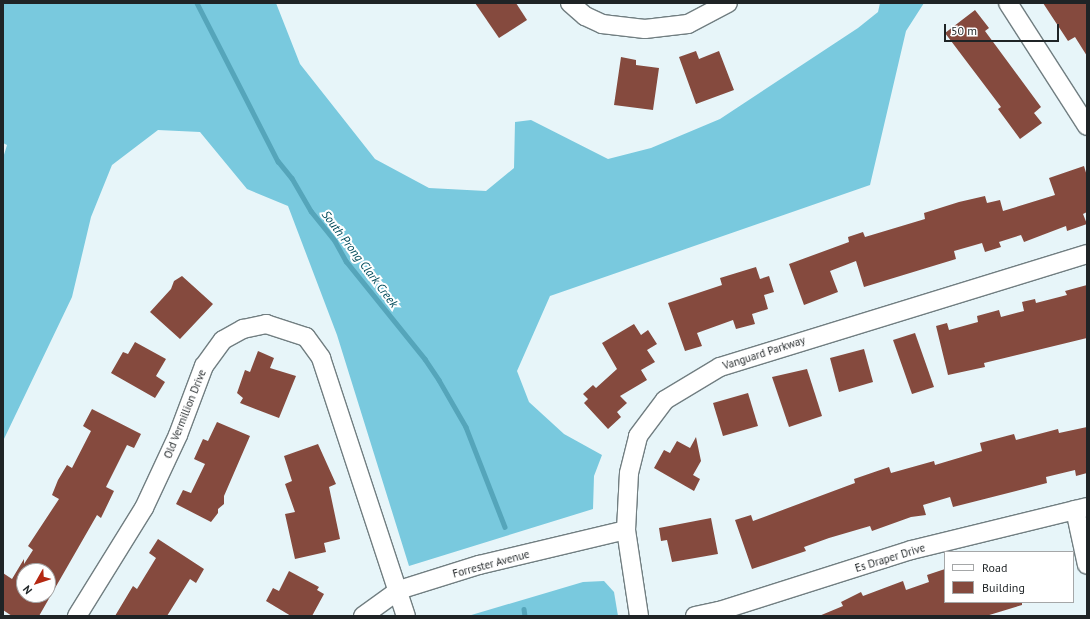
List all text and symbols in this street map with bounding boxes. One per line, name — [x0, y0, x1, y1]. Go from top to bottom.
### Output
scale bar — [946, 16, 1061, 42]
text: 50 m — [951, 23, 977, 38]
water label: South Prong Clark Creek — [319, 208, 401, 310]
street label: Vanguard Parkway — [721, 333, 807, 373]
street label: Old Vermillion Drive — [161, 367, 209, 461]
street label: Es Draper Drive — [853, 541, 927, 575]
street label: Forrester Avenue — [451, 547, 531, 581]
legend — [944, 551, 1074, 603]
text: Road — [982, 560, 1007, 575]
north arrow — [16, 563, 56, 603]
text: Building — [982, 580, 1025, 595]
text: N — [20, 583, 35, 597]

